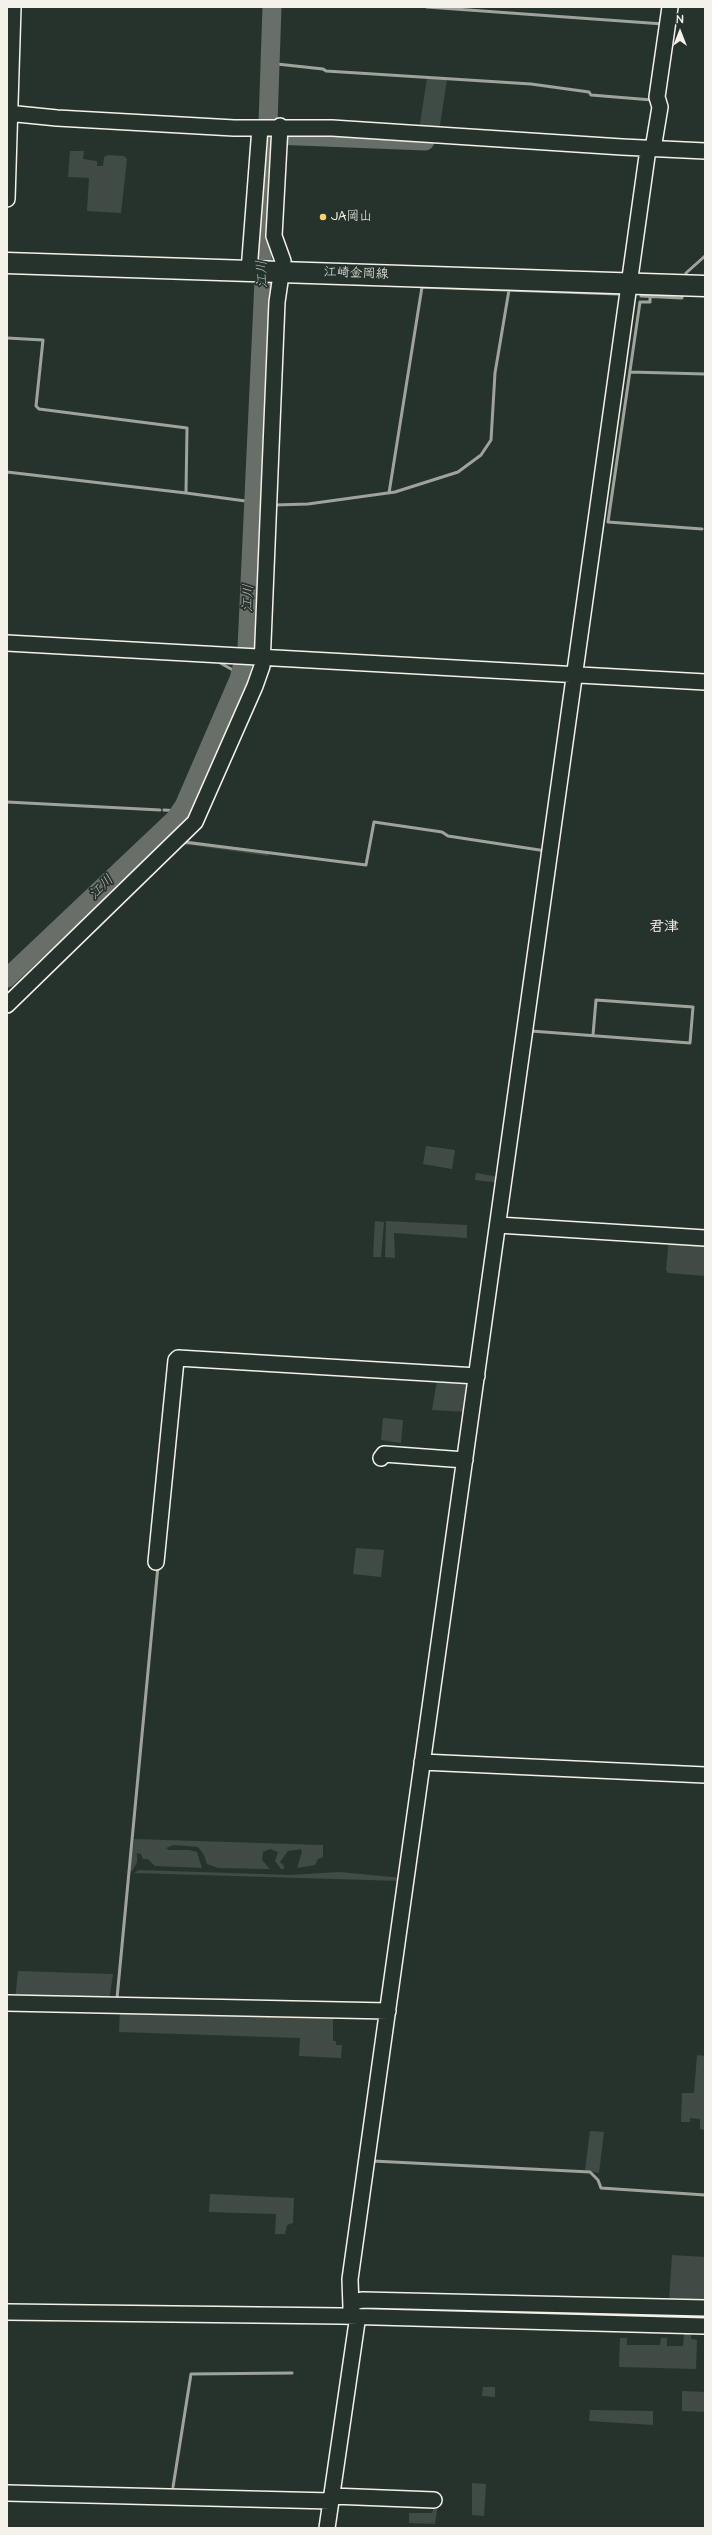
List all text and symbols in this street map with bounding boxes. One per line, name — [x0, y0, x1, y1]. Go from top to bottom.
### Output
north arrow — [660, 12, 700, 52]
text: N — [677, 12, 683, 27]
place label: JA岡山 — [331, 209, 372, 225]
marker: JA岡山 — [318, 212, 328, 222]
water label: 江川 — [254, 260, 272, 288]
street label: 江崎金岡線 — [323, 265, 389, 283]
water label: 江川 — [240, 584, 258, 612]
water label: 江川 — [86, 872, 118, 904]
district label: 君津 — [649, 919, 679, 937]

